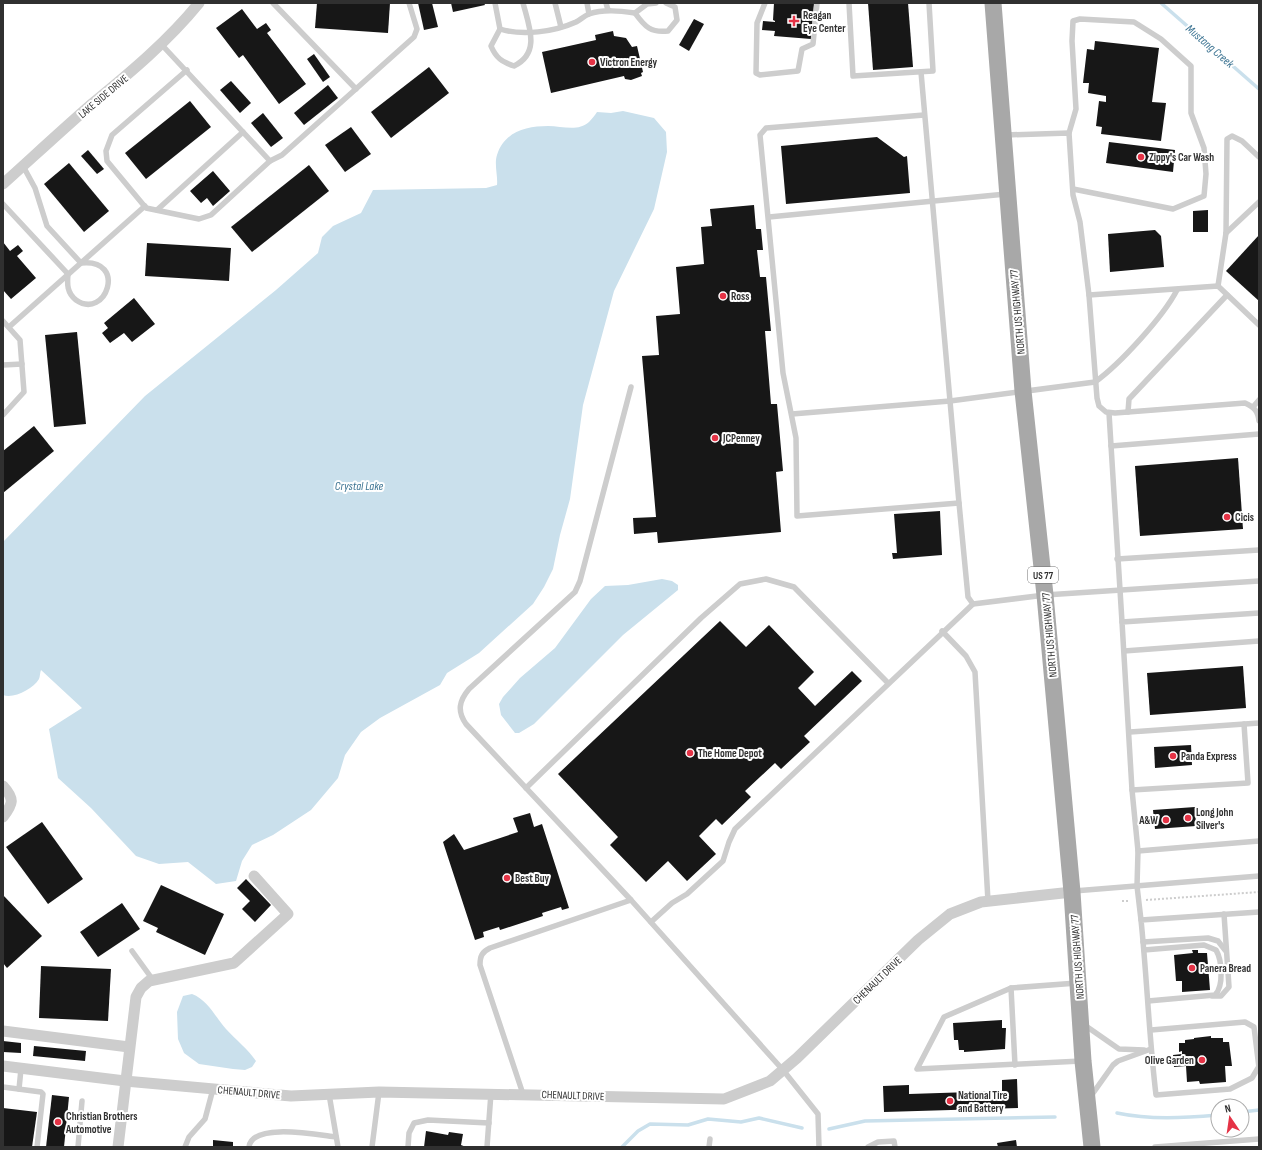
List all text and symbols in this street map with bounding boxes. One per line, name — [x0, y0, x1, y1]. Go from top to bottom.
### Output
place label: Reagan Eye Center — [803, 9, 846, 35]
marker: Reagan Eye Center — [788, 15, 800, 27]
water label: Mustang Creek — [1182, 21, 1237, 72]
place label: Victron Energy — [600, 56, 658, 69]
marker: Victron Energy — [587, 57, 597, 67]
street label: LAKE SIDE DRIVE — [76, 72, 131, 121]
place label: Zippy's Car Wash — [1149, 151, 1214, 164]
marker: Zippy's Car Wash — [1136, 152, 1146, 162]
street label: NORTH US HIGHWAY 77 — [1007, 269, 1028, 355]
place label: Ross — [731, 290, 749, 303]
marker: Ross — [718, 291, 728, 301]
place label: JCPenney — [722, 432, 760, 445]
marker: JCPenney — [710, 433, 720, 443]
water label: Crystal Lake — [335, 479, 383, 494]
place label: Cicis — [1235, 511, 1254, 524]
marker: Cicis — [1222, 512, 1232, 522]
road number: US 77 — [1028, 567, 1058, 583]
street label: NORTH US HIGHWAY 77 — [1039, 592, 1060, 678]
place label: The Home Depot — [698, 747, 762, 760]
marker: The Home Depot — [685, 748, 695, 758]
place label: Panda Express — [1181, 750, 1237, 763]
marker: Panda Express — [1168, 751, 1178, 761]
place label: Long John Silver's — [1196, 806, 1233, 832]
marker: Long John Silver's — [1183, 813, 1193, 823]
place label: A&W — [1138, 814, 1158, 827]
marker: A&W — [1161, 815, 1171, 825]
place label: Best Buy — [515, 872, 550, 885]
marker: Best Buy — [502, 873, 512, 883]
street label: NORTH US HIGHWAY 77 — [1068, 914, 1087, 1000]
street label: CHENAULT DRIVE — [850, 954, 904, 1007]
place label: Panera Bread — [1200, 962, 1251, 975]
marker: Panera Bread — [1187, 963, 1197, 973]
place label: Olive Garden — [1145, 1054, 1194, 1067]
marker: Olive Garden — [1197, 1055, 1207, 1065]
street label: CHENAULT DRIVE — [217, 1083, 281, 1102]
street label: CHENAULT DRIVE — [541, 1088, 605, 1103]
place label: National Tire and Battery — [958, 1089, 1008, 1115]
marker: National Tire and Battery — [945, 1096, 955, 1106]
north arrow — [1210, 1098, 1250, 1138]
text: N — [1224, 1102, 1232, 1116]
place label: Christian Brothers Automotive — [65, 1110, 137, 1136]
marker: Christian Brothers Automotive — [53, 1117, 63, 1127]

